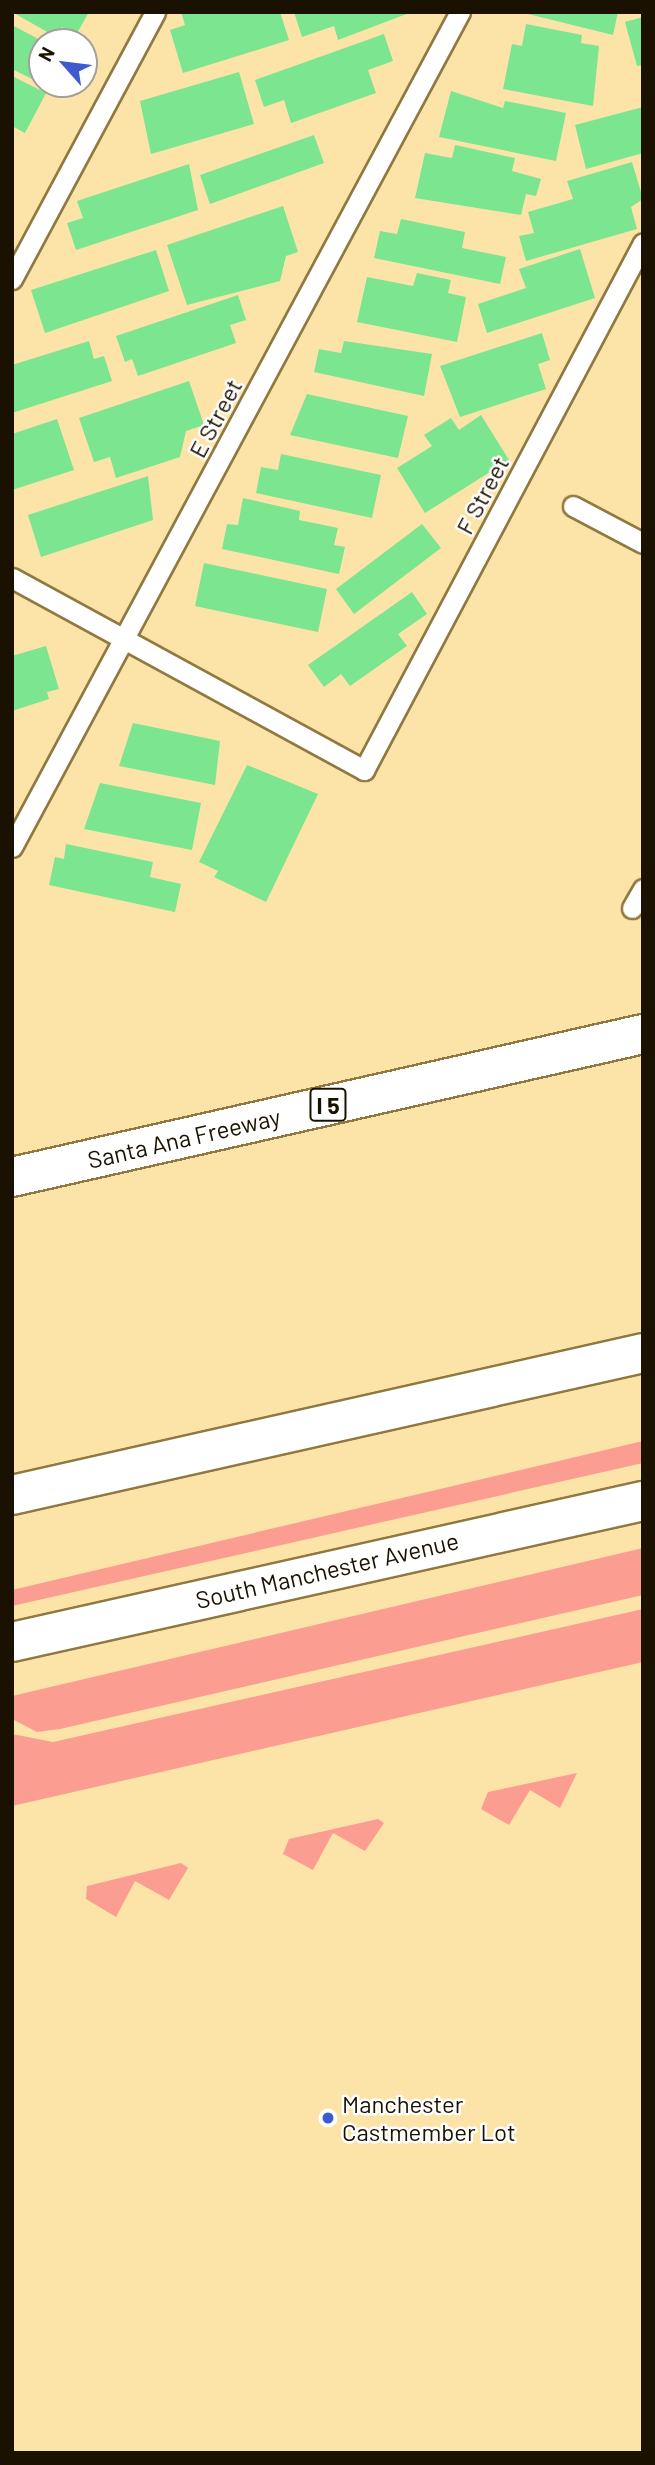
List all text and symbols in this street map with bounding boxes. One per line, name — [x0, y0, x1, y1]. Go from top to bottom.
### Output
north arrow — [28, 28, 98, 98]
text: N — [33, 43, 59, 65]
street label: E Street — [182, 374, 248, 462]
street label: F Street — [450, 451, 514, 539]
road number: I 5 — [309, 1086, 347, 1124]
street label: Santa Ana Freeway — [85, 1102, 283, 1174]
street label: South Manchester Avenue — [193, 1526, 461, 1614]
place label: Manchester Castmember Lot — [342, 2090, 516, 2146]
marker: Manchester Castmember Lot — [320, 2110, 336, 2126]

